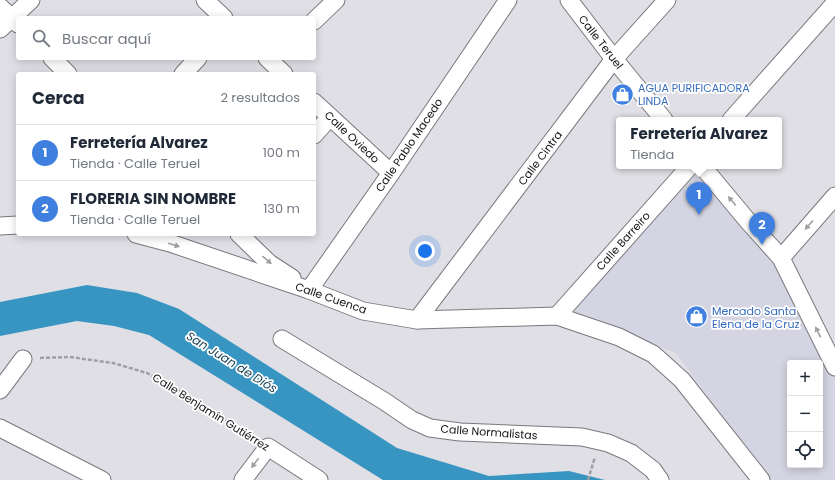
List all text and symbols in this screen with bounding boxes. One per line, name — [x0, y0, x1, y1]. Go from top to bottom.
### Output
street label: Calle Teruel — [575, 12, 627, 72]
search box — [16, 16, 316, 60]
icon: search — [30, 27, 52, 49]
text: Buscar aquí — [62, 28, 151, 49]
place label: AGUA PURIFICADORA LINDA — [638, 80, 750, 109]
shop icon: AGUA PURIFICADORA LINDA — [609, 81, 635, 107]
text: Cerca — [32, 86, 85, 110]
text: 2 resultados — [220, 88, 300, 107]
street label: Calle Pablo Macedo — [372, 95, 446, 195]
street label: Calle Oviedo — [321, 107, 383, 167]
popup — [616, 117, 782, 169]
text: Ferretería Alvarez — [630, 123, 768, 144]
street label: Calle Cintra — [514, 127, 566, 189]
text: Ferretería Alvarez — [70, 132, 208, 153]
text: 1 — [43, 143, 47, 162]
text: 100 m — [263, 143, 300, 162]
text: Tienda — [630, 145, 674, 164]
text: Tienda · Calle Teruel — [70, 154, 200, 173]
pin: 1 — [686, 182, 712, 215]
text: FLORERIA SIN NOMBRE — [70, 188, 236, 209]
one-way arrow — [727, 196, 736, 207]
text: 2 — [41, 199, 49, 218]
text: 130 m — [263, 199, 300, 218]
street label: Calle Barreiro — [592, 208, 654, 274]
text: Tienda · Calle Teruel — [70, 210, 200, 229]
pin: 2 — [749, 212, 775, 245]
one-way arrow — [805, 220, 814, 231]
your location — [415, 241, 435, 261]
one-way arrow — [168, 242, 180, 248]
one-way arrow — [262, 256, 272, 265]
street label: Calle Cuenca — [293, 278, 369, 318]
place label: Mercado Santa Elena de la Cruz — [712, 303, 800, 332]
shop icon: Mercado Santa Elena de la Cruz — [684, 304, 710, 330]
water label: San Juan de Diós — [183, 327, 281, 397]
one-way arrow — [815, 327, 821, 338]
map controls — [787, 360, 823, 468]
button: + — [787, 360, 823, 396]
street label: Calle Benjamín Gutiérrez — [149, 369, 273, 455]
button: − — [787, 396, 823, 432]
street label: Calle Normalistas — [440, 421, 538, 443]
button: locate — [787, 432, 823, 468]
one-way arrow — [251, 458, 259, 469]

